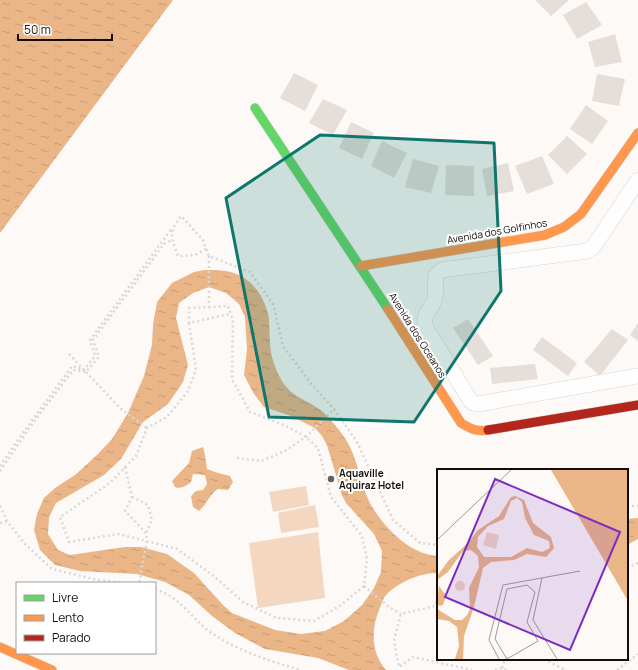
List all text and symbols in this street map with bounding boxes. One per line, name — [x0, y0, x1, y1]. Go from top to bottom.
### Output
scale bar — [18, 16, 112, 42]
text: 50 m — [24, 21, 51, 38]
street label: Avenida dos Golfinhos — [446, 215, 548, 247]
street label: Avenida dos Oceanos — [386, 290, 450, 380]
place label: Aquaville Aquiraz Hotel — [339, 466, 404, 492]
inset map — [437, 469, 628, 660]
marker: Aquaville Aquiraz Hotel — [326, 474, 336, 484]
legend — [16, 582, 156, 654]
text: Livre — [52, 589, 78, 606]
text: Lento — [52, 609, 84, 626]
text: Parado — [52, 629, 91, 646]

